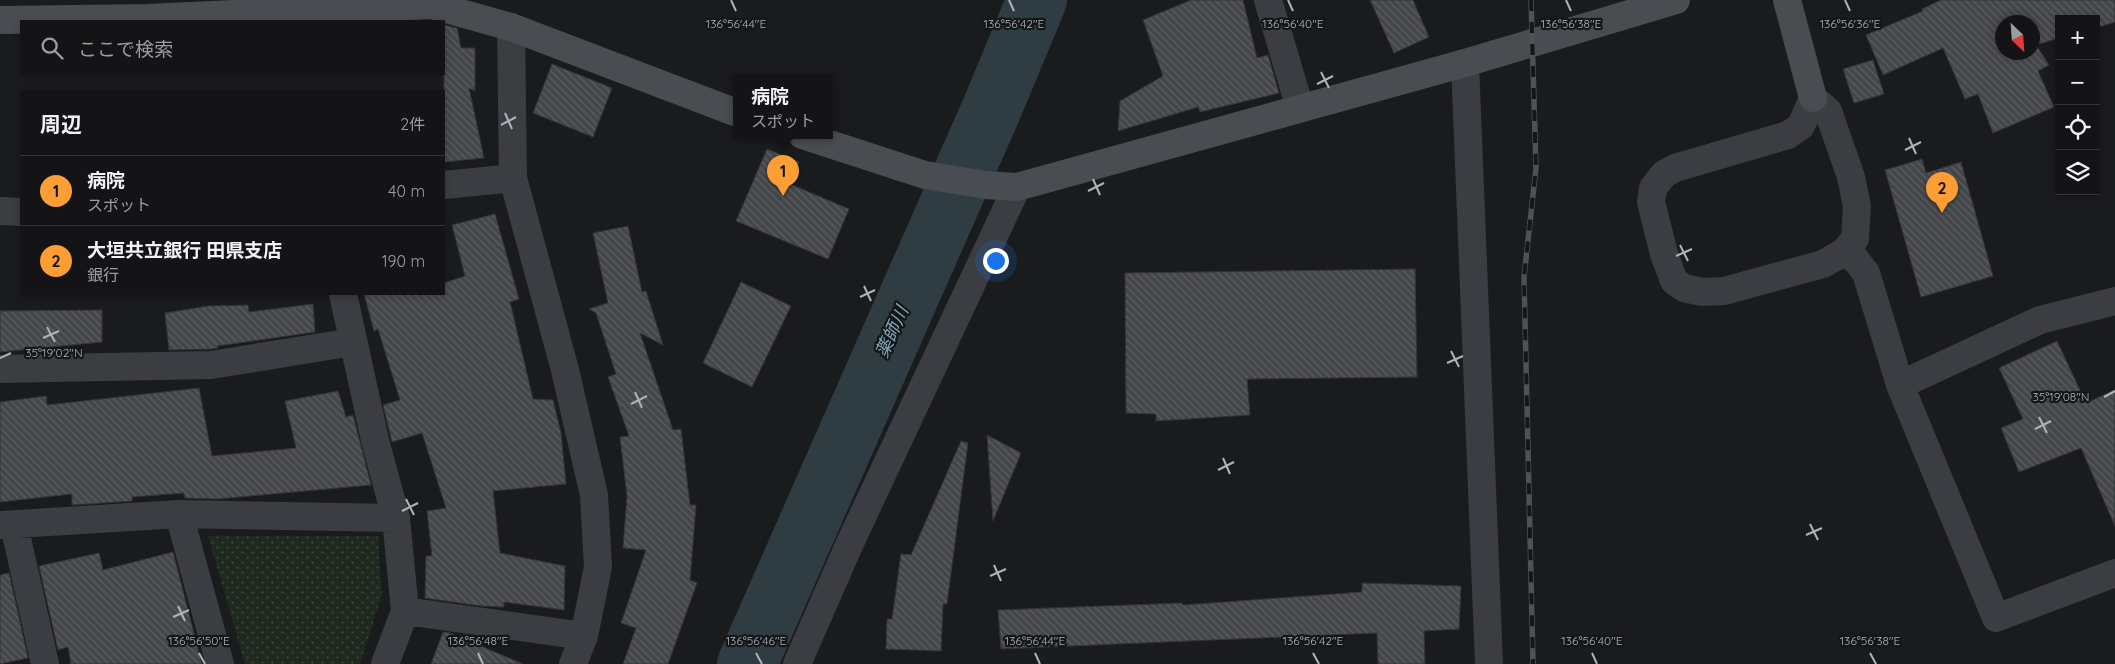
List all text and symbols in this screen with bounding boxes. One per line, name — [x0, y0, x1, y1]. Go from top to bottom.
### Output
north arrow — [1995, 15, 2040, 60]
map controls — [2055, 15, 2100, 195]
button: + — [2055, 15, 2100, 60]
text: 136°56'44"E — [706, 16, 766, 31]
text: 136°56'42"E — [984, 16, 1045, 31]
text: 136°56'40"E — [1262, 16, 1324, 31]
text: 136°56'38"E — [1541, 16, 1602, 31]
text: 136°56'36"E — [1820, 16, 1881, 31]
search box — [20, 20, 445, 75]
icon: search — [38, 34, 66, 62]
text: ここで検索 — [78, 37, 173, 61]
button: − — [2055, 60, 2100, 105]
popup — [733, 74, 833, 139]
text: 病院 — [751, 84, 789, 108]
button: locate — [2055, 105, 2100, 150]
text: 周辺 — [40, 111, 82, 137]
text: スポット — [751, 111, 815, 131]
text: 2件 — [400, 114, 425, 134]
button: layers — [2055, 150, 2100, 195]
pin: 1 — [767, 155, 799, 196]
text: 病院 — [87, 168, 125, 192]
pin: 2 — [1926, 172, 1958, 213]
text: 1 — [53, 181, 59, 201]
text: 40 m — [388, 181, 425, 201]
text: スポット — [87, 195, 151, 215]
text: 大垣共立銀行 田県支店 — [87, 238, 282, 262]
your location — [983, 248, 1009, 274]
text: 2 — [51, 251, 61, 271]
text: 190 m — [382, 251, 425, 271]
text: 銀行 — [87, 265, 119, 285]
water label: 薬師川 — [870, 301, 914, 361]
text: 35°19'02"N — [25, 345, 83, 360]
text: 35°19'08"N — [2032, 389, 2090, 404]
text: 136°56'50"E — [168, 633, 230, 648]
text: 136°56'48"E — [448, 633, 509, 648]
text: 136°56'46"E — [726, 633, 787, 648]
text: 136°56'44"E — [1005, 633, 1065, 648]
text: 136°56'42"E — [1283, 633, 1344, 648]
text: 136°56'40"E — [1561, 633, 1623, 648]
text: 136°56'38"E — [1840, 633, 1901, 648]

